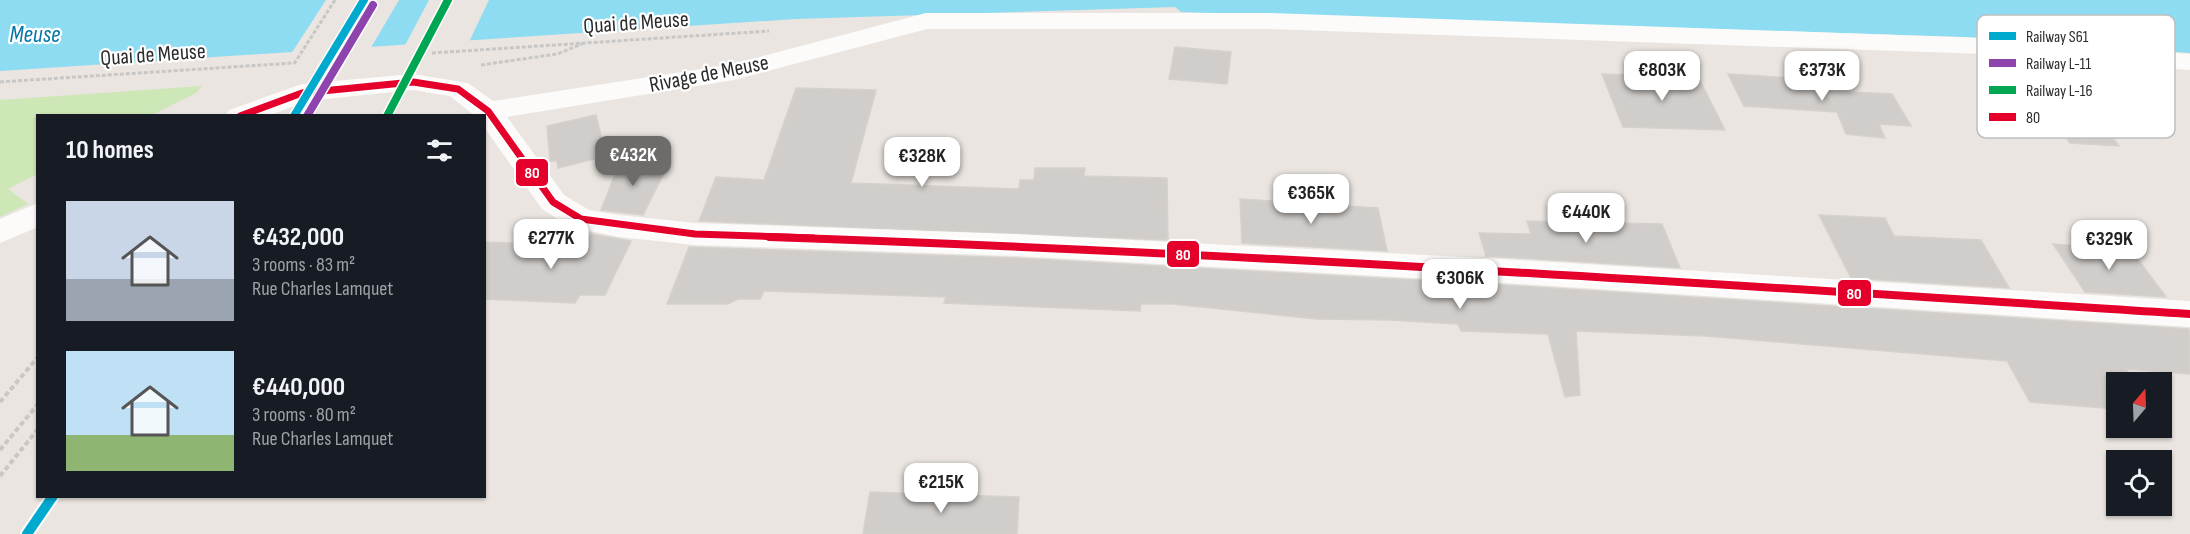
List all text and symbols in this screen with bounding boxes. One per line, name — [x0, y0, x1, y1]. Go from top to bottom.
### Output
street label: Quai de Meuse — [582, 6, 690, 40]
legend — [1977, 15, 2175, 138]
water label: Meuse — [10, 20, 60, 49]
text: Railway S61 — [2026, 28, 2089, 47]
street label: Quai de Meuse — [99, 38, 207, 72]
street label: Rivage de Meuse — [647, 49, 771, 99]
pin: €803K — [1620, 51, 1704, 102]
pin: €373K — [1780, 51, 1864, 102]
text: Railway L-11 — [2026, 55, 2091, 74]
text: €803K — [1638, 58, 1686, 82]
text: €373K — [1798, 58, 1846, 82]
text: Railway L-16 — [2026, 82, 2092, 101]
text: 80 — [2026, 109, 2040, 128]
icon: filters — [423, 134, 456, 167]
text: 10 homes — [66, 135, 154, 166]
pin: €432K — [591, 136, 675, 187]
pin: €328K — [880, 137, 964, 188]
text: €432K — [609, 143, 657, 167]
text: €328K — [898, 144, 946, 168]
line badge: 80 — [515, 158, 549, 187]
text: 80 — [524, 164, 540, 183]
pin: €365K — [1269, 174, 1353, 225]
text: €365K — [1287, 181, 1335, 205]
pin: €440K — [1544, 193, 1628, 244]
text: €440K — [1562, 200, 1610, 224]
pin: €277K — [509, 219, 593, 270]
pin: €329K — [2067, 220, 2151, 271]
text: €432,000 — [252, 222, 344, 253]
icon: home — [114, 225, 186, 297]
text: €277K — [528, 226, 574, 250]
text: €329K — [2085, 227, 2133, 251]
line badge: 80 — [1166, 240, 1200, 268]
text: 80 — [1175, 246, 1191, 265]
text: 3 rooms · 83 m² — [252, 253, 355, 277]
pin: €306K — [1418, 259, 1502, 310]
text: €306K — [1436, 266, 1484, 290]
text: Rue Charles Lamquet — [252, 277, 393, 301]
line badge: 80 — [1837, 279, 1872, 307]
text: 80 — [1846, 285, 1862, 304]
text: €440,000 — [252, 372, 345, 403]
north arrow — [2106, 372, 2172, 438]
map controls — [2106, 372, 2172, 516]
icon: home — [114, 375, 186, 447]
text: 3 rooms · 80 m² — [252, 403, 356, 427]
text: Rue Charles Lamquet — [252, 427, 393, 451]
button: locate — [2106, 450, 2172, 516]
pin: €215K — [899, 463, 983, 514]
text: €215K — [918, 470, 964, 494]

